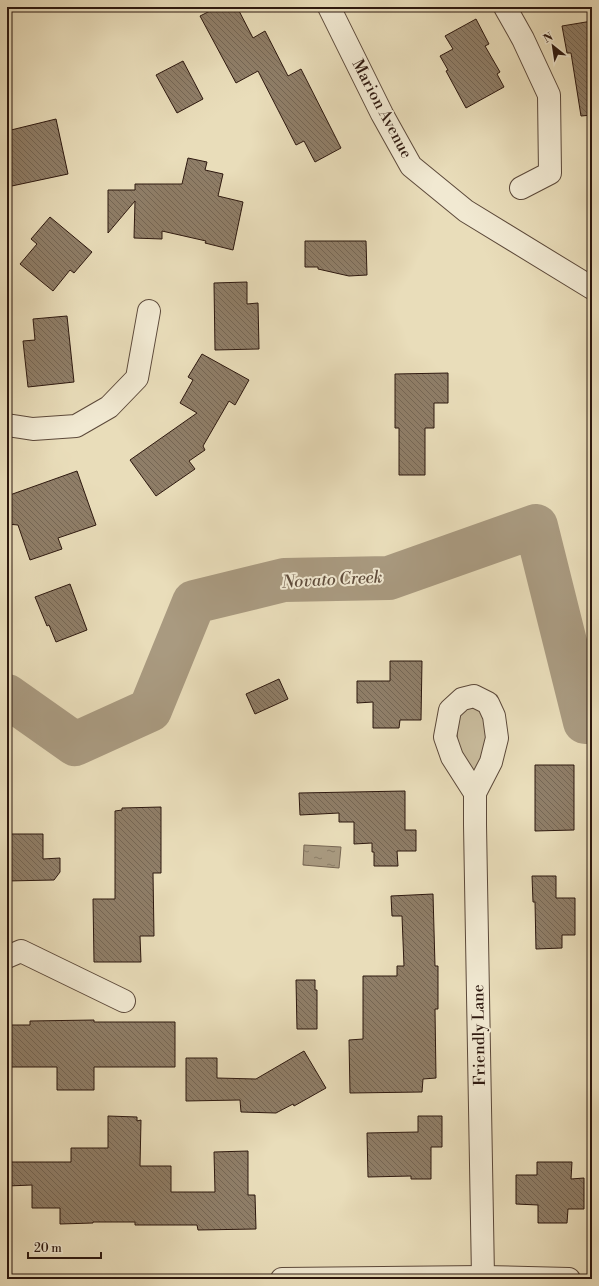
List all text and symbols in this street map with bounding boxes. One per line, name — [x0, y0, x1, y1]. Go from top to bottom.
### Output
north arrow — [533, 26, 573, 66]
text: N — [541, 30, 556, 46]
street label: Marion Avenue — [348, 56, 416, 162]
water label: Novato Creek — [280, 566, 383, 594]
street label: Friendly Lane — [468, 984, 490, 1086]
scale bar — [28, 1234, 101, 1260]
text: 20 m — [34, 1241, 62, 1256]

